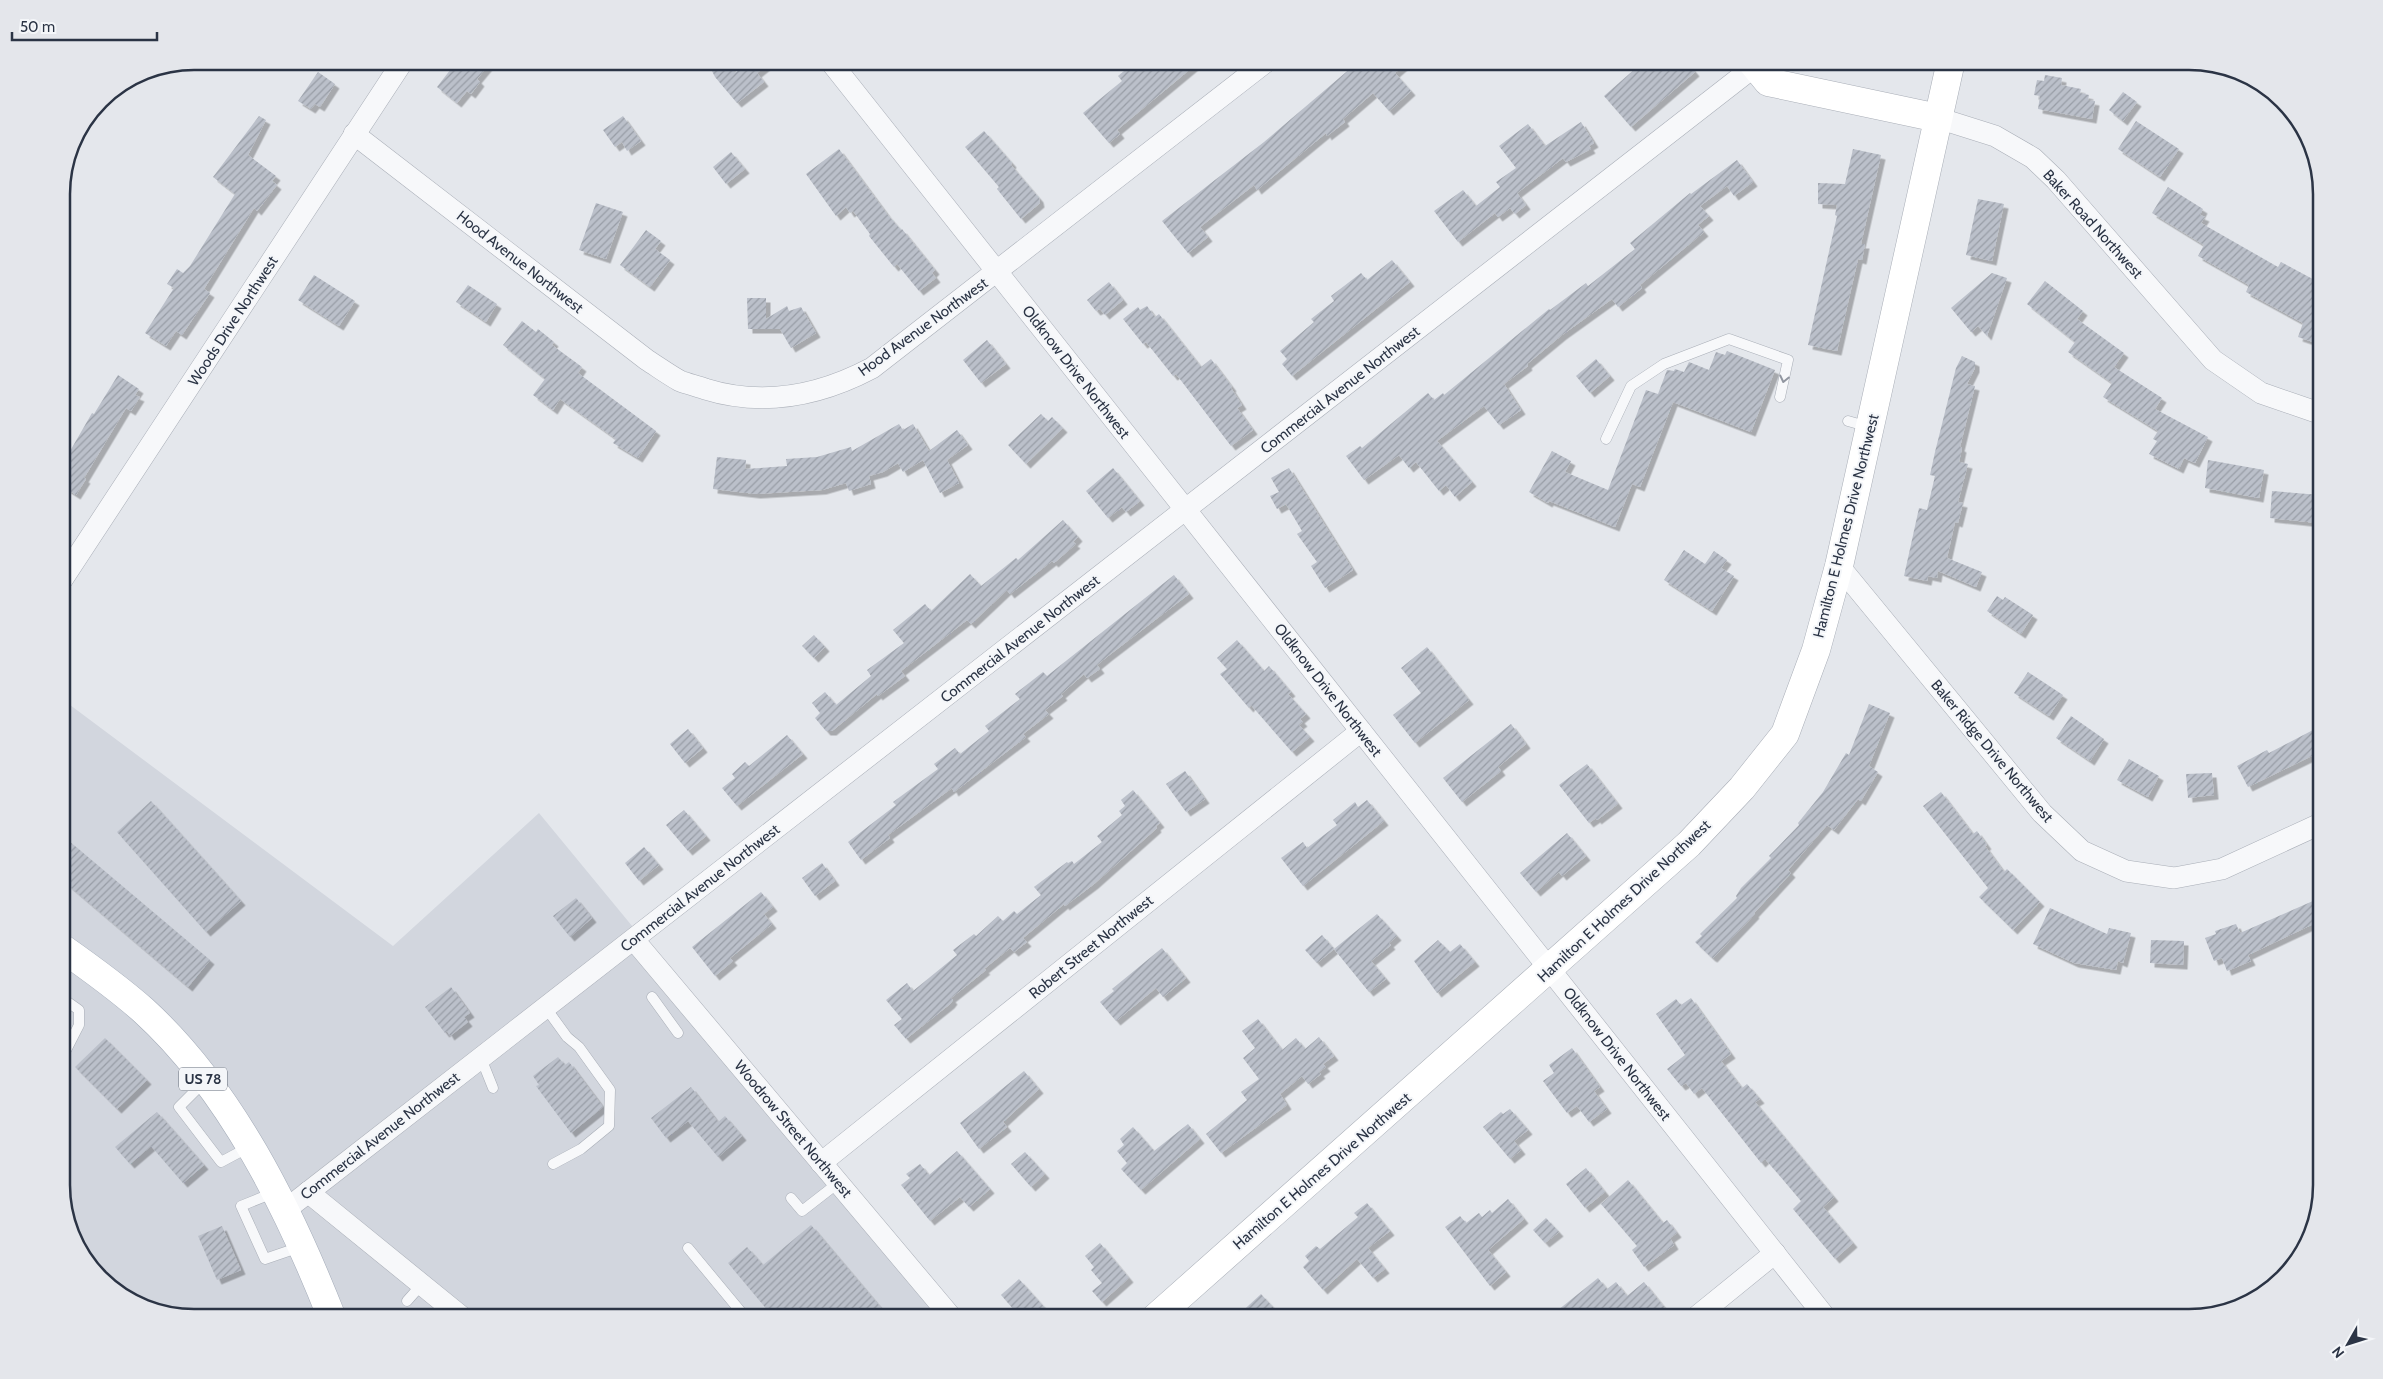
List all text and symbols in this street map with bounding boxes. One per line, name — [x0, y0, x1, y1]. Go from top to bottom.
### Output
scale bar — [12, 10, 158, 42]
text: 50 m — [20, 18, 55, 36]
street label: Baker Road Northwest — [2039, 166, 2147, 282]
street label: Hood Avenue Northwest — [453, 207, 587, 317]
street label: Woods Drive Northwest — [184, 253, 282, 389]
street label: Hood Avenue Northwest — [855, 274, 991, 380]
street label: Oldknow Drive Northwest — [1018, 302, 1134, 442]
street label: Commercial Avenue Northwest — [1257, 322, 1423, 458]
one-way arrow — [1779, 374, 1790, 383]
street label: Hamilton E Holmes Drive Northwest — [1809, 412, 1883, 640]
street label: Commercial Avenue Northwest — [937, 571, 1103, 707]
street label: Oldknow Drive Northwest — [1270, 620, 1386, 760]
street label: Baker Ridge Drive Northwest — [1927, 676, 2057, 826]
street label: Hamilton E Holmes Drive Northwest — [1534, 816, 1714, 986]
street label: Commercial Avenue Northwest — [617, 820, 783, 956]
street label: Robert Street Northwest — [1025, 891, 1157, 1003]
street label: Oldknow Drive Northwest — [1559, 984, 1675, 1124]
street label: Woodrow Street Northwest — [730, 1057, 856, 1201]
road number: US 78 — [179, 1068, 227, 1090]
street label: Commercial Avenue Northwest — [297, 1068, 463, 1204]
street label: Hamilton E Holmes Drive Northwest — [1229, 1089, 1415, 1253]
north arrow — [2323, 1319, 2373, 1369]
text: N — [2328, 1343, 2348, 1362]

